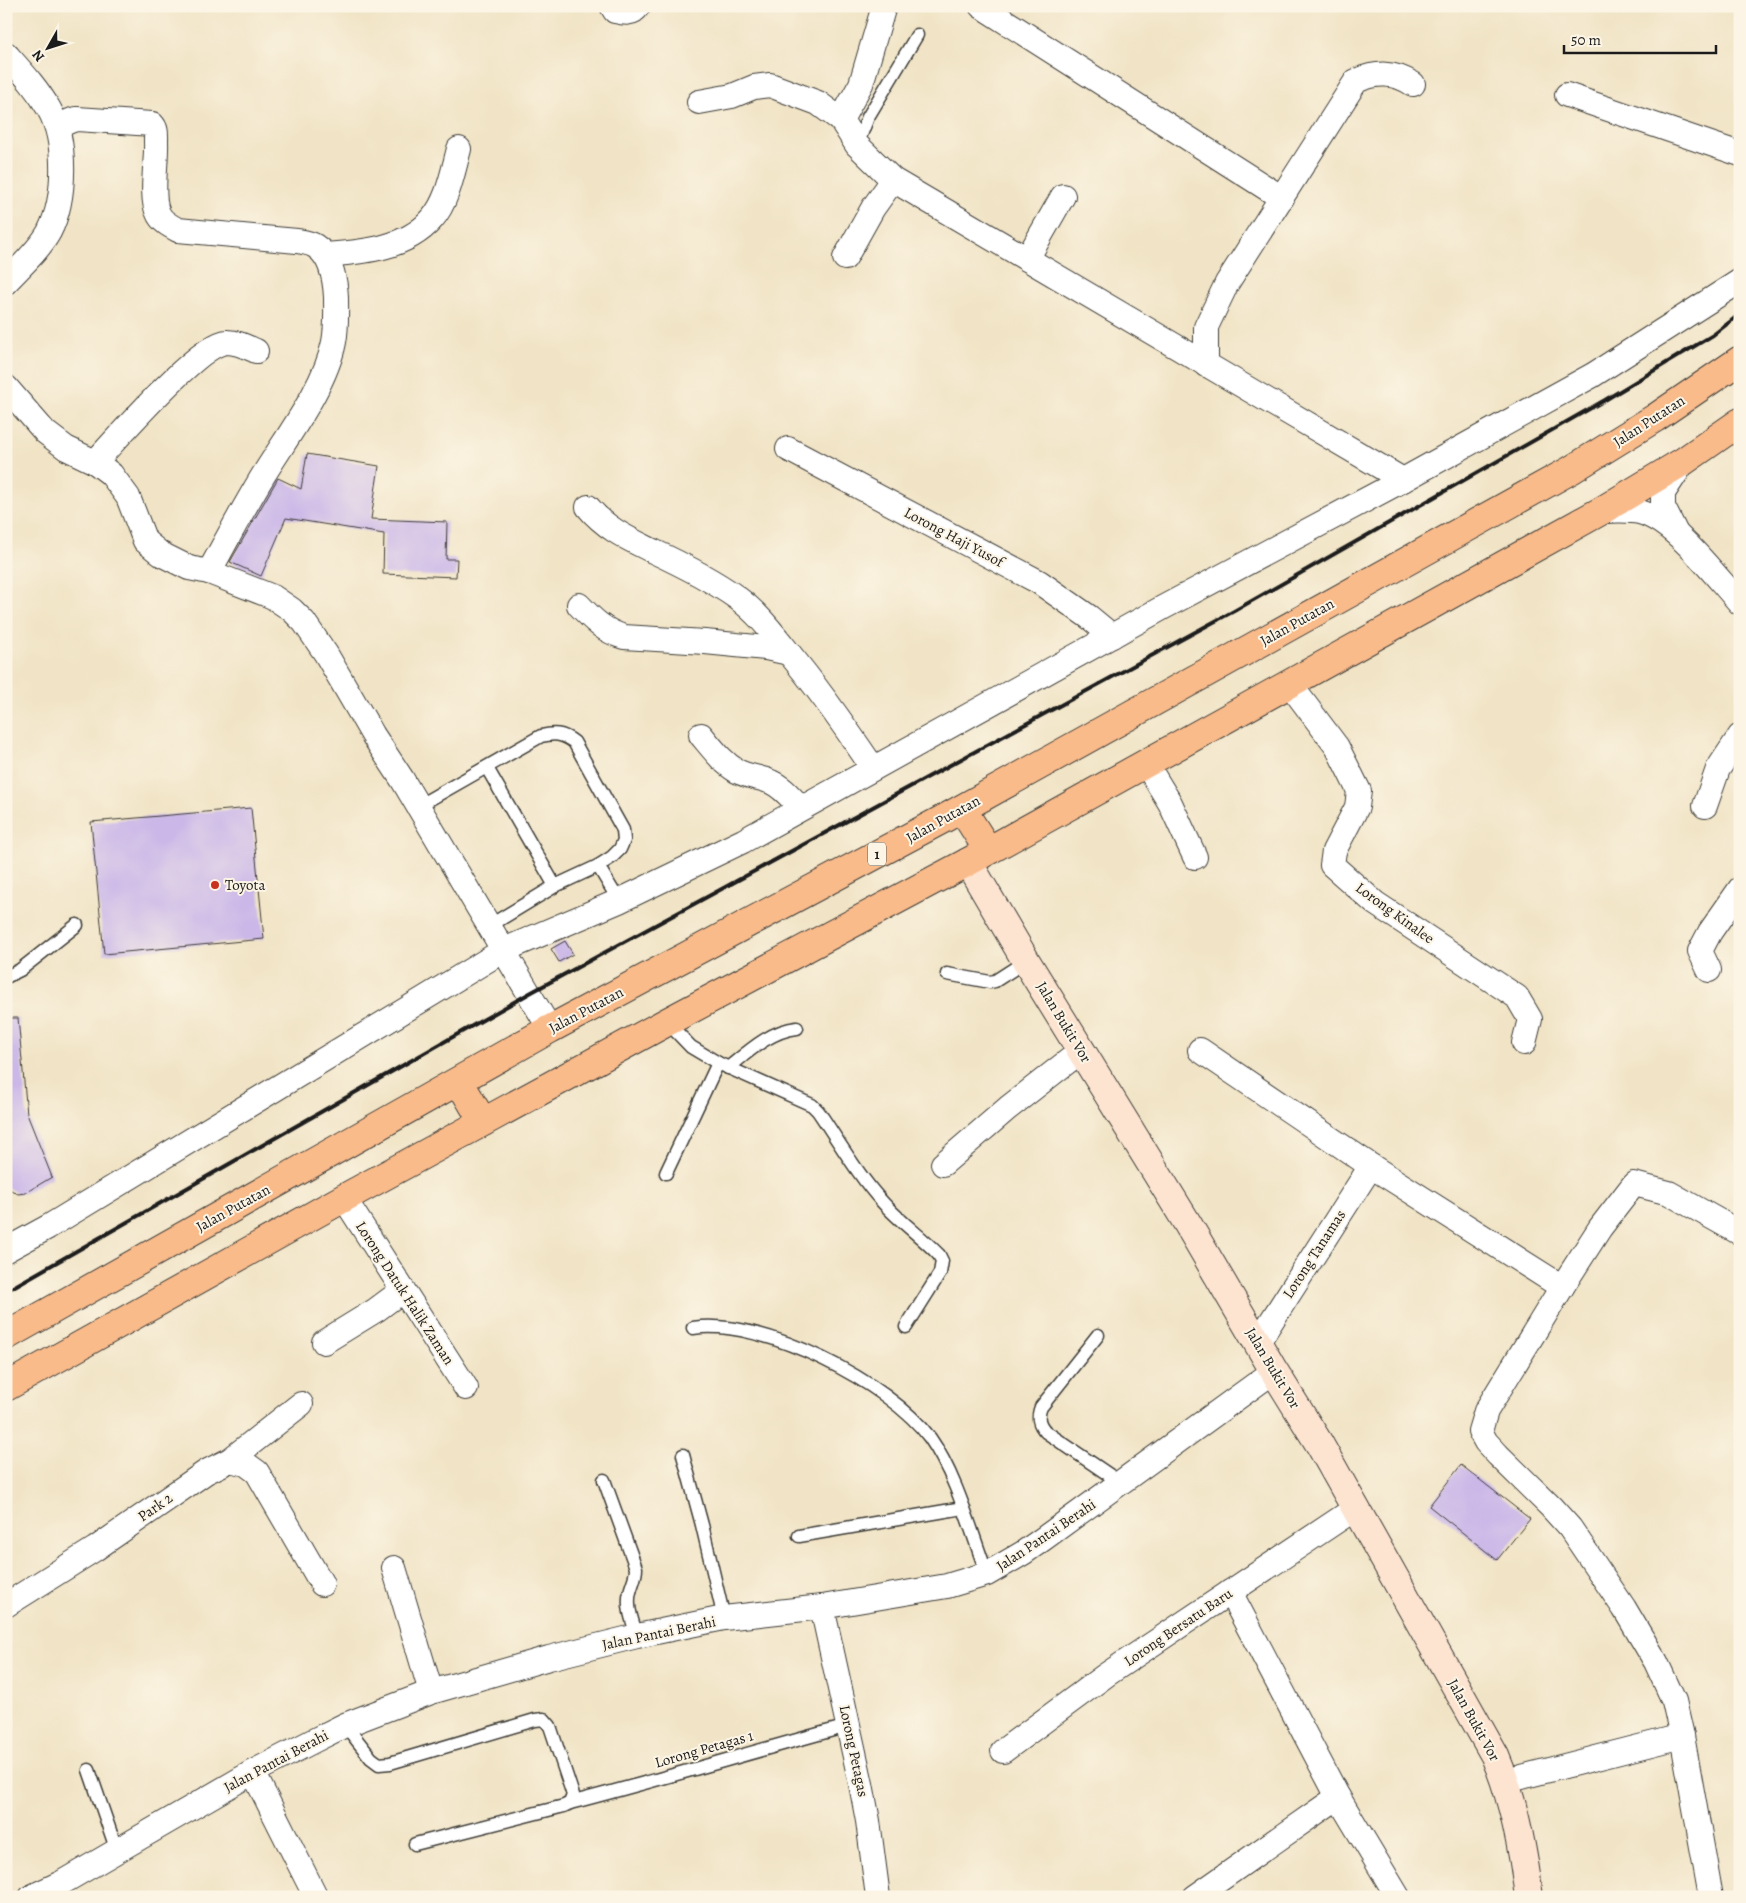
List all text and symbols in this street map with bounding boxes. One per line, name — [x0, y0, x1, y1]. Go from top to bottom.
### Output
north arrow — [22, 22, 72, 72]
scale bar — [1564, 22, 1716, 54]
text: 50 m — [1571, 30, 1601, 50]
text: N — [28, 46, 49, 66]
street label: Jalan Putatan — [1609, 390, 1689, 452]
street label: Lorong Haji Yusof — [901, 502, 1009, 573]
street label: Jalan Putatan — [1256, 593, 1338, 651]
street label: Jalan Putatan — [902, 790, 984, 848]
road number: 1 — [868, 842, 886, 866]
place label: Toyota — [225, 875, 265, 895]
street label: Lorong Kinalee — [1352, 878, 1439, 949]
marker: Toyota — [209, 879, 221, 891]
street label: Jalan Bukit Vor — [1032, 978, 1096, 1066]
street label: Jalan Putatan — [545, 982, 627, 1038]
street label: Jalan Putatan — [192, 1179, 274, 1237]
street label: Lorong Tanamas — [1278, 1206, 1350, 1302]
street label: Lorong Datuk Halik Zaman — [351, 1217, 459, 1369]
street label: Jalan Bukit Vor — [1241, 1324, 1305, 1412]
street label: Park 2 — [134, 1488, 176, 1526]
street label: Jalan Pantai Berahi — [992, 1494, 1100, 1576]
street label: Lorong Bersatu Baru — [1120, 1583, 1237, 1671]
street label: Jalan Pantai Berahi — [600, 1611, 718, 1655]
street label: Jalan Bukit Vor — [1443, 1675, 1505, 1765]
street label: Lorong Petagas — [835, 1703, 873, 1799]
street label: Jalan Pantai Berahi — [220, 1725, 332, 1797]
street label: Lorong Petagas 1 — [652, 1725, 756, 1773]

